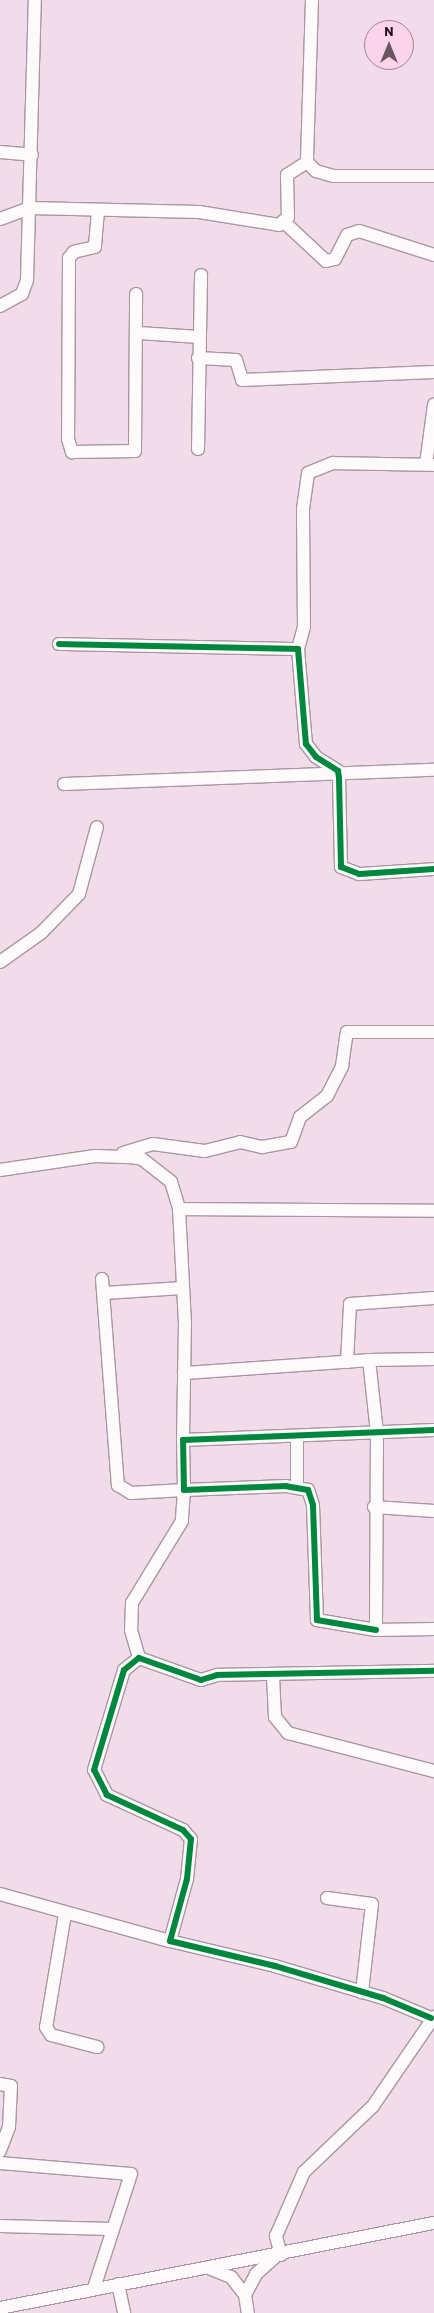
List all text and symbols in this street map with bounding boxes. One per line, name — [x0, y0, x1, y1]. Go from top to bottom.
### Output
north arrow — [364, 20, 414, 70]
text: N — [384, 22, 394, 39]

